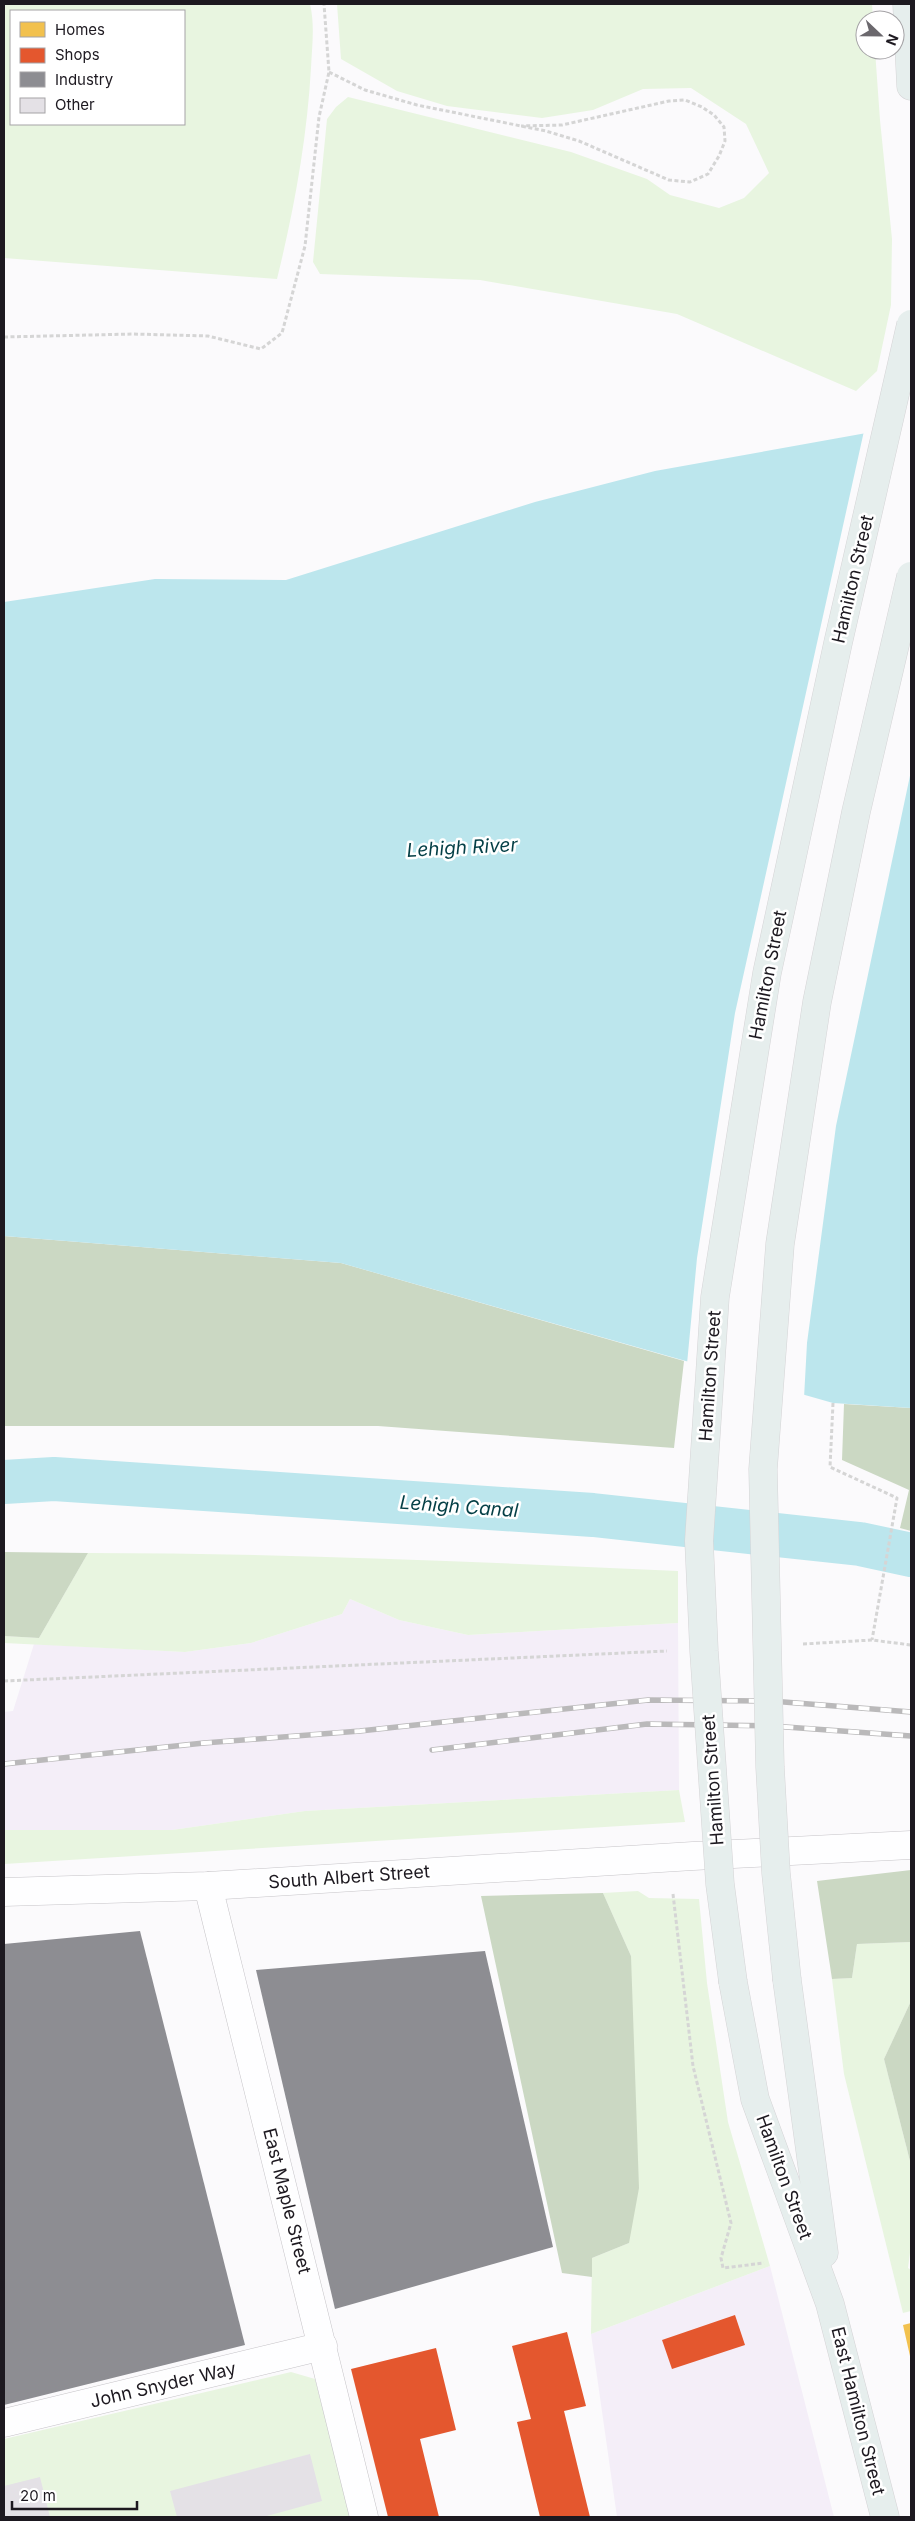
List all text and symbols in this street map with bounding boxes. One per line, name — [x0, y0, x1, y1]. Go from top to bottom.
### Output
legend — [10, 10, 185, 125]
north arrow — [855, 10, 905, 60]
text: Homes — [55, 20, 105, 39]
text: N — [883, 32, 902, 48]
text: Shops — [55, 45, 100, 64]
text: Industry — [55, 70, 114, 89]
text: Other — [55, 95, 95, 114]
street label: Hamilton Street — [828, 512, 878, 645]
water label: Lehigh River — [406, 833, 519, 862]
street label: Hamilton Street — [745, 908, 790, 1041]
street label: Hamilton Street — [694, 1310, 725, 1442]
water label: Lehigh Canal — [399, 1491, 519, 1522]
street label: Hamilton Street — [697, 1714, 728, 1846]
street label: South Albert Street — [268, 1860, 430, 1893]
street label: Hamilton Street — [752, 2112, 817, 2242]
street label: East Maple Street — [259, 2126, 316, 2276]
street label: East Hamilton Street — [827, 2325, 890, 2497]
street label: John Snyder Way — [88, 2357, 238, 2412]
scale bar — [12, 2478, 138, 2510]
text: 20 m — [20, 2486, 56, 2505]

